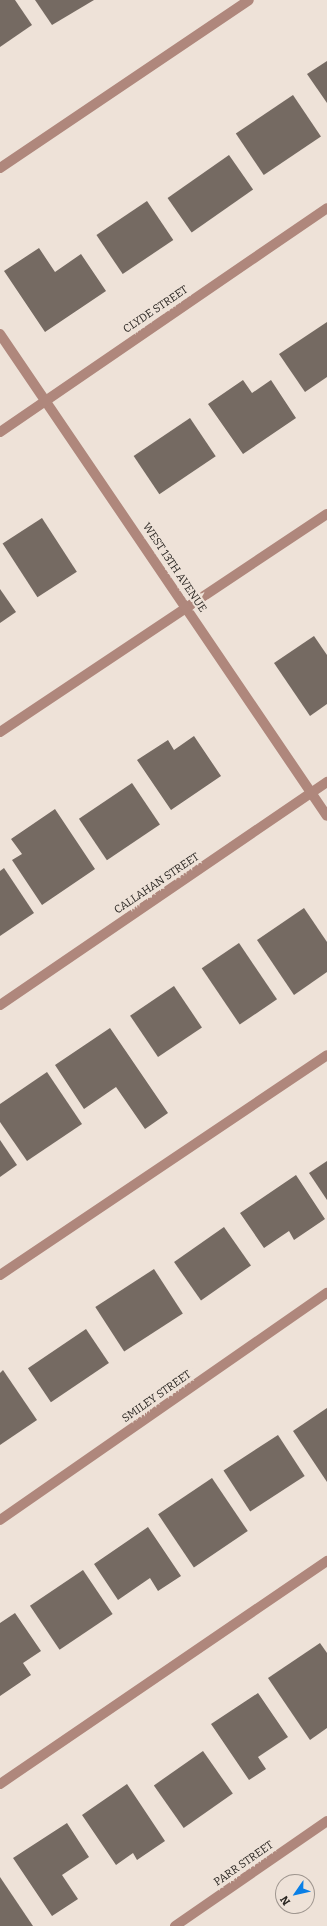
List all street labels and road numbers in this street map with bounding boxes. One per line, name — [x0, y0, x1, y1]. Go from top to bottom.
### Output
street label: CLYDE STREET — [121, 283, 191, 337]
street label: WEST 13TH AVENUE — [139, 521, 209, 615]
street label: CALLAHAN STREET — [112, 851, 202, 917]
street label: SMILEY STREET — [120, 1368, 194, 1426]
street label: PARR STREET — [212, 1839, 276, 1889]

